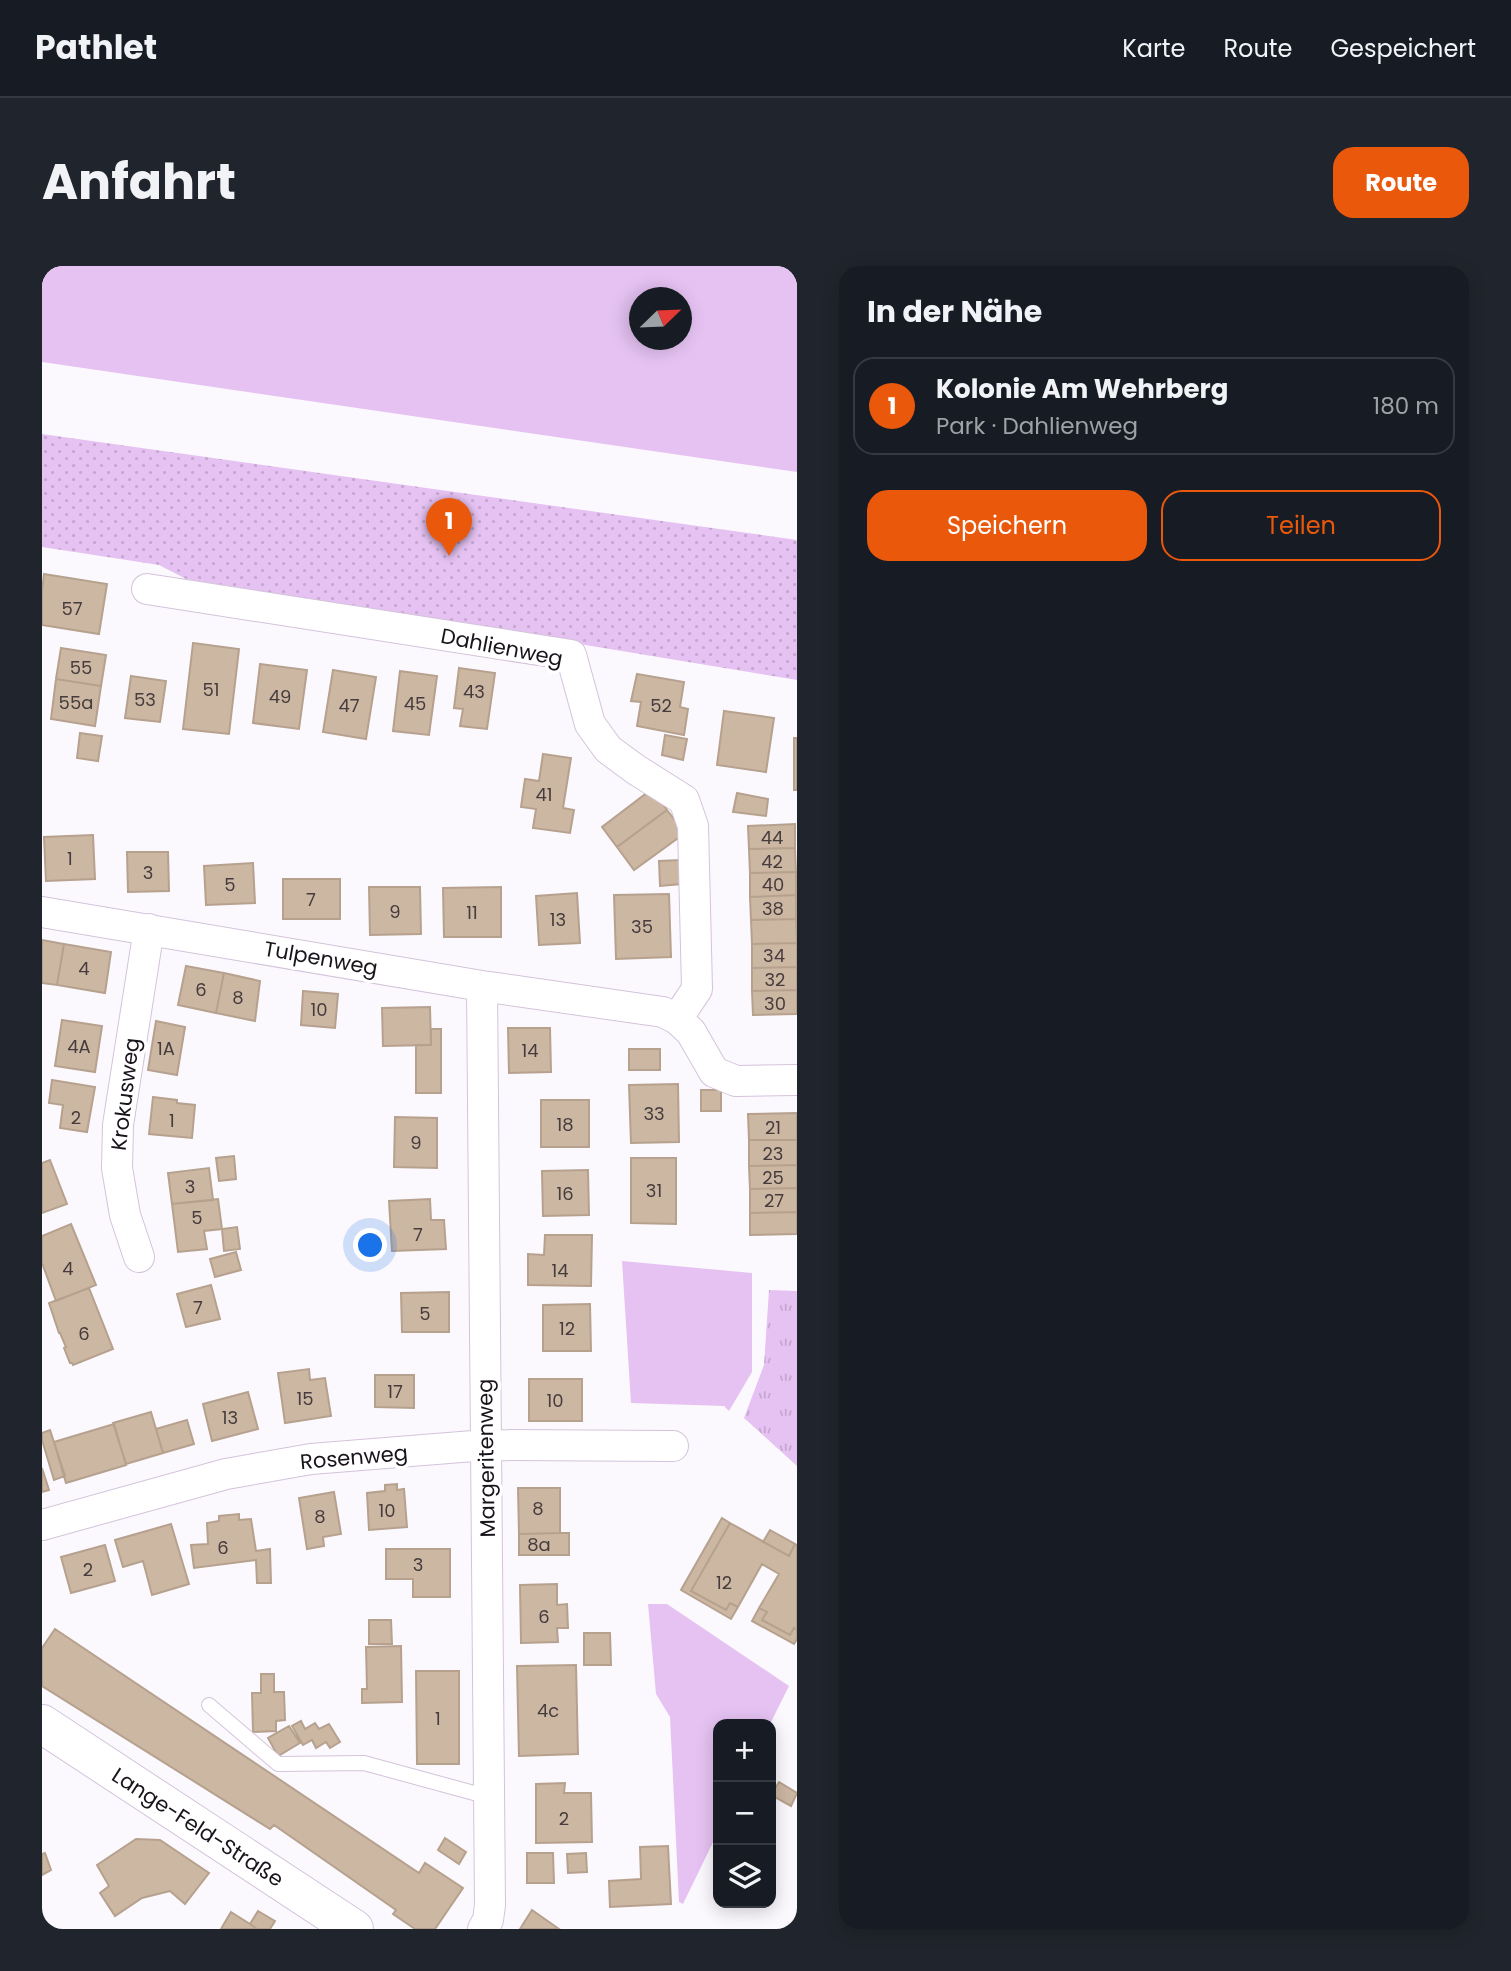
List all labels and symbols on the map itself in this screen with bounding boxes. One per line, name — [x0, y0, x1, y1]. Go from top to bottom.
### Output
north arrow — [629, 287, 692, 350]
pin: 1 — [426, 498, 472, 556]
house number: 57 — [61, 596, 83, 621]
street label: Dahlienweg — [439, 621, 565, 673]
house number: 55 — [70, 655, 92, 680]
house number: 51 — [202, 677, 220, 702]
house number: 43 — [463, 679, 485, 704]
house number: 49 — [269, 684, 291, 709]
house number: 53 — [134, 687, 156, 712]
house number: 55a — [59, 690, 93, 715]
house number: 45 — [404, 691, 426, 716]
house number: 47 — [338, 693, 360, 718]
house number: 52 — [650, 693, 672, 718]
house number: 41 — [535, 782, 553, 807]
house number: 44 — [761, 825, 783, 850]
house number: 1 — [67, 846, 73, 871]
house number: 42 — [761, 849, 783, 874]
house number: 3 — [143, 860, 153, 885]
house number: 5 — [224, 872, 236, 897]
house number: 40 — [762, 872, 784, 897]
house number: 7 — [306, 887, 316, 912]
house number: 38 — [762, 896, 784, 921]
house number: 9 — [389, 899, 401, 924]
house number: 11 — [466, 900, 478, 925]
house number: 13 — [550, 907, 566, 932]
house number: 35 — [631, 914, 653, 939]
street label: Tulpenweg — [262, 934, 380, 982]
house number: 34 — [763, 943, 785, 968]
house number: 4 — [78, 956, 90, 981]
house number: 32 — [765, 967, 785, 992]
house number: 6 — [195, 977, 207, 1002]
house number: 8 — [232, 985, 244, 1010]
house number: 30 — [764, 991, 786, 1016]
house number: 10 — [310, 997, 328, 1022]
house number: 4A — [67, 1034, 91, 1059]
street label: Krokusweg — [104, 1036, 146, 1152]
house number: 1A — [157, 1036, 175, 1061]
house number: 14 — [521, 1038, 539, 1063]
house number: 33 — [643, 1101, 665, 1126]
house number: 2 — [71, 1105, 81, 1130]
house number: 1 — [169, 1108, 175, 1133]
house number: 18 — [556, 1112, 574, 1137]
house number: 21 — [765, 1115, 781, 1140]
house number: 9 — [410, 1130, 422, 1155]
house number: 23 — [763, 1141, 783, 1166]
house number: 25 — [762, 1165, 784, 1190]
house number: 3 — [185, 1174, 195, 1199]
house number: 31 — [646, 1178, 662, 1203]
house number: 16 — [556, 1181, 574, 1206]
house number: 27 — [764, 1188, 784, 1213]
house number: 5 — [191, 1205, 203, 1230]
house number: 7 — [413, 1222, 423, 1247]
your location — [353, 1228, 387, 1262]
house number: 4 — [62, 1256, 74, 1281]
house number: 14 — [551, 1258, 569, 1283]
house number: 7 — [193, 1295, 203, 1320]
house number: 5 — [419, 1301, 431, 1326]
house number: 12 — [559, 1316, 575, 1341]
house number: 6 — [78, 1321, 90, 1346]
street label: Margeritenweg — [470, 1378, 502, 1538]
house number: 17 — [387, 1379, 403, 1404]
house number: 15 — [296, 1386, 314, 1411]
house number: 10 — [546, 1388, 564, 1413]
house number: 13 — [222, 1405, 238, 1430]
street label: Rosenweg — [299, 1438, 409, 1476]
house number: 8 — [532, 1496, 544, 1521]
house number: 10 — [378, 1498, 396, 1523]
house number: 8 — [314, 1504, 326, 1529]
house number: 8a — [527, 1532, 551, 1557]
house number: 6 — [217, 1535, 229, 1560]
house number: 3 — [413, 1552, 423, 1577]
house number: 2 — [83, 1557, 93, 1582]
house number: 12 — [716, 1570, 732, 1595]
house number: 6 — [538, 1604, 550, 1629]
house number: 4c — [537, 1698, 559, 1723]
house number: 1 — [435, 1706, 441, 1731]
street label: Lange-Feld-Straße — [107, 1761, 289, 1893]
house number: 2 — [559, 1806, 569, 1831]

